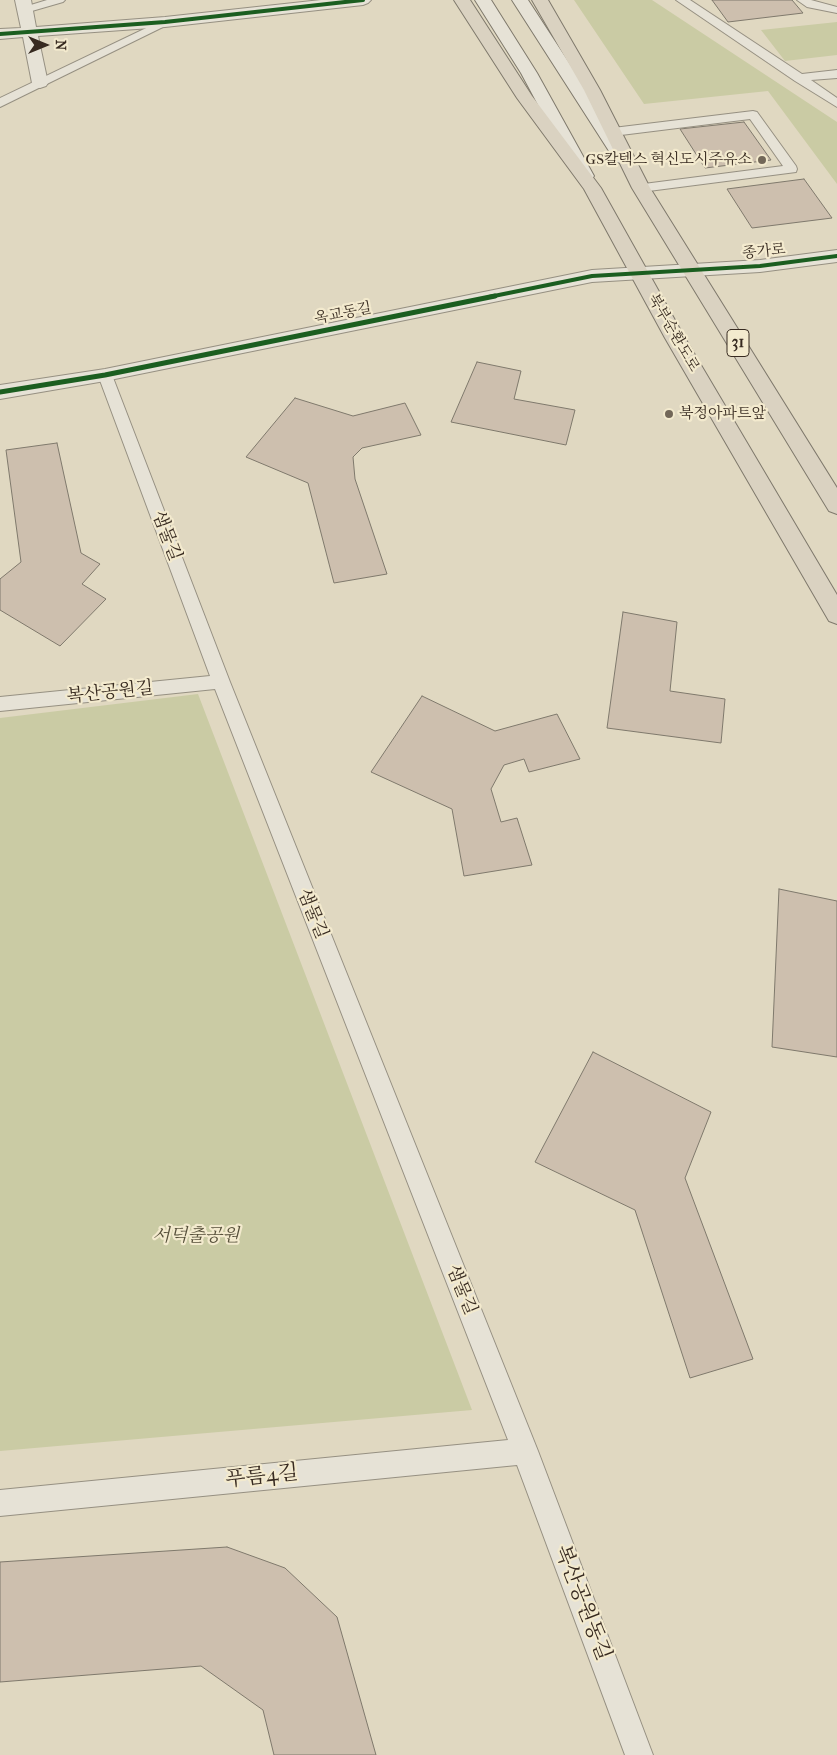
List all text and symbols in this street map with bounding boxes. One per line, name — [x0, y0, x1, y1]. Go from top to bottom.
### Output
north arrow — [20, 20, 70, 70]
text: N — [52, 40, 69, 50]
place label: GS칼텍스 혁신도시주유소 — [586, 151, 752, 169]
marker: GS칼텍스 혁신도시주유소 — [756, 154, 768, 166]
street label: 종가로 — [741, 241, 787, 263]
street label: 북부순환도로 — [643, 291, 703, 375]
street label: 옥교동길 — [313, 300, 373, 328]
road number: 31 — [727, 329, 749, 356]
place label: 북정아파트앞 — [679, 405, 766, 423]
marker: 북정아파트앞 — [663, 408, 675, 420]
street label: 샘물길 — [147, 508, 185, 564]
street label: 복산공원길 — [66, 678, 154, 708]
street label: 샘물길 — [292, 886, 332, 942]
park label: 서덕출공원 — [153, 1226, 239, 1248]
street label: 샘물길 — [441, 1262, 481, 1318]
street label: 푸름4길 — [224, 1461, 300, 1493]
street label: 복산공원동길 — [548, 1542, 616, 1664]

